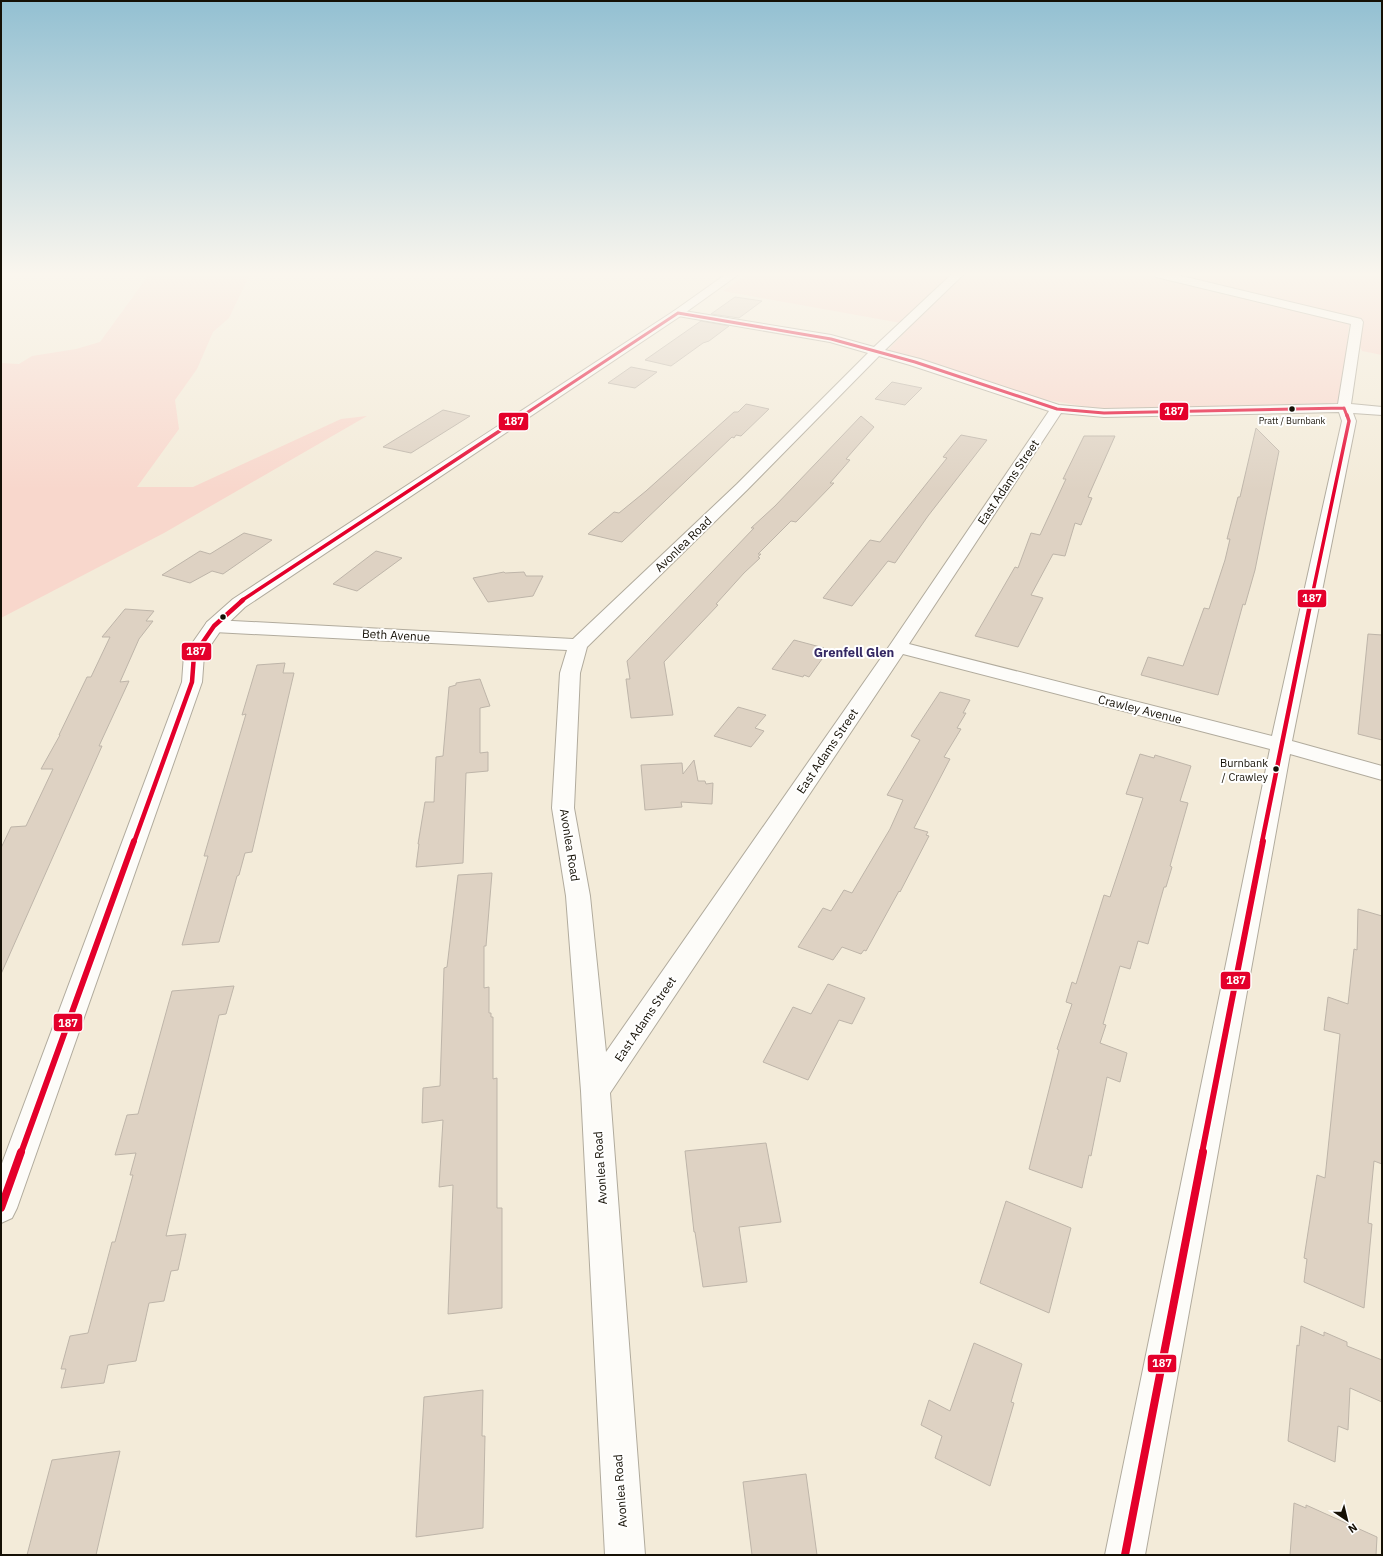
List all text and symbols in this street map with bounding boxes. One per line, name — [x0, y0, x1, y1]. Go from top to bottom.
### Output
line badge: 187 — [1159, 402, 1189, 421]
text: 187 — [1164, 404, 1184, 418]
marker: Pratt / Burnbank — [1287, 404, 1297, 414]
line badge: 187 — [498, 412, 529, 431]
text: 187 — [504, 414, 524, 428]
place label: Pratt / Burnbank — [1259, 415, 1326, 426]
street label: East Adams Street — [974, 437, 1042, 527]
street label: Avonlea Road — [651, 513, 715, 575]
line badge: 187 — [1297, 589, 1327, 608]
text: 187 — [1302, 591, 1322, 605]
unlabelled marker — [218, 612, 228, 622]
street label: Beth Avenue — [361, 626, 431, 644]
line badge: 187 — [181, 642, 212, 661]
text: 187 — [186, 644, 206, 658]
district label: Grenfell Glen — [814, 644, 894, 661]
street label: Crawley Avenue — [1096, 691, 1184, 727]
street label: East Adams Street — [793, 706, 861, 796]
place label: Burnbank / Crawley — [1220, 756, 1269, 784]
marker: Burnbank / Crawley — [1271, 764, 1281, 774]
street label: Avonlea Road — [557, 808, 583, 882]
line badge: 187 — [1220, 971, 1251, 990]
text: 187 — [1226, 973, 1246, 987]
street label: East Adams Street — [611, 974, 679, 1064]
line badge: 187 — [53, 1013, 83, 1032]
text: 187 — [58, 1016, 78, 1030]
street label: Avonlea Road — [590, 1131, 610, 1205]
line badge: 187 — [1147, 1354, 1177, 1373]
text: 187 — [1152, 1356, 1172, 1370]
street label: Avonlea Road — [610, 1454, 630, 1528]
north arrow — [1327, 1500, 1367, 1540]
text: N — [1345, 1520, 1360, 1536]

